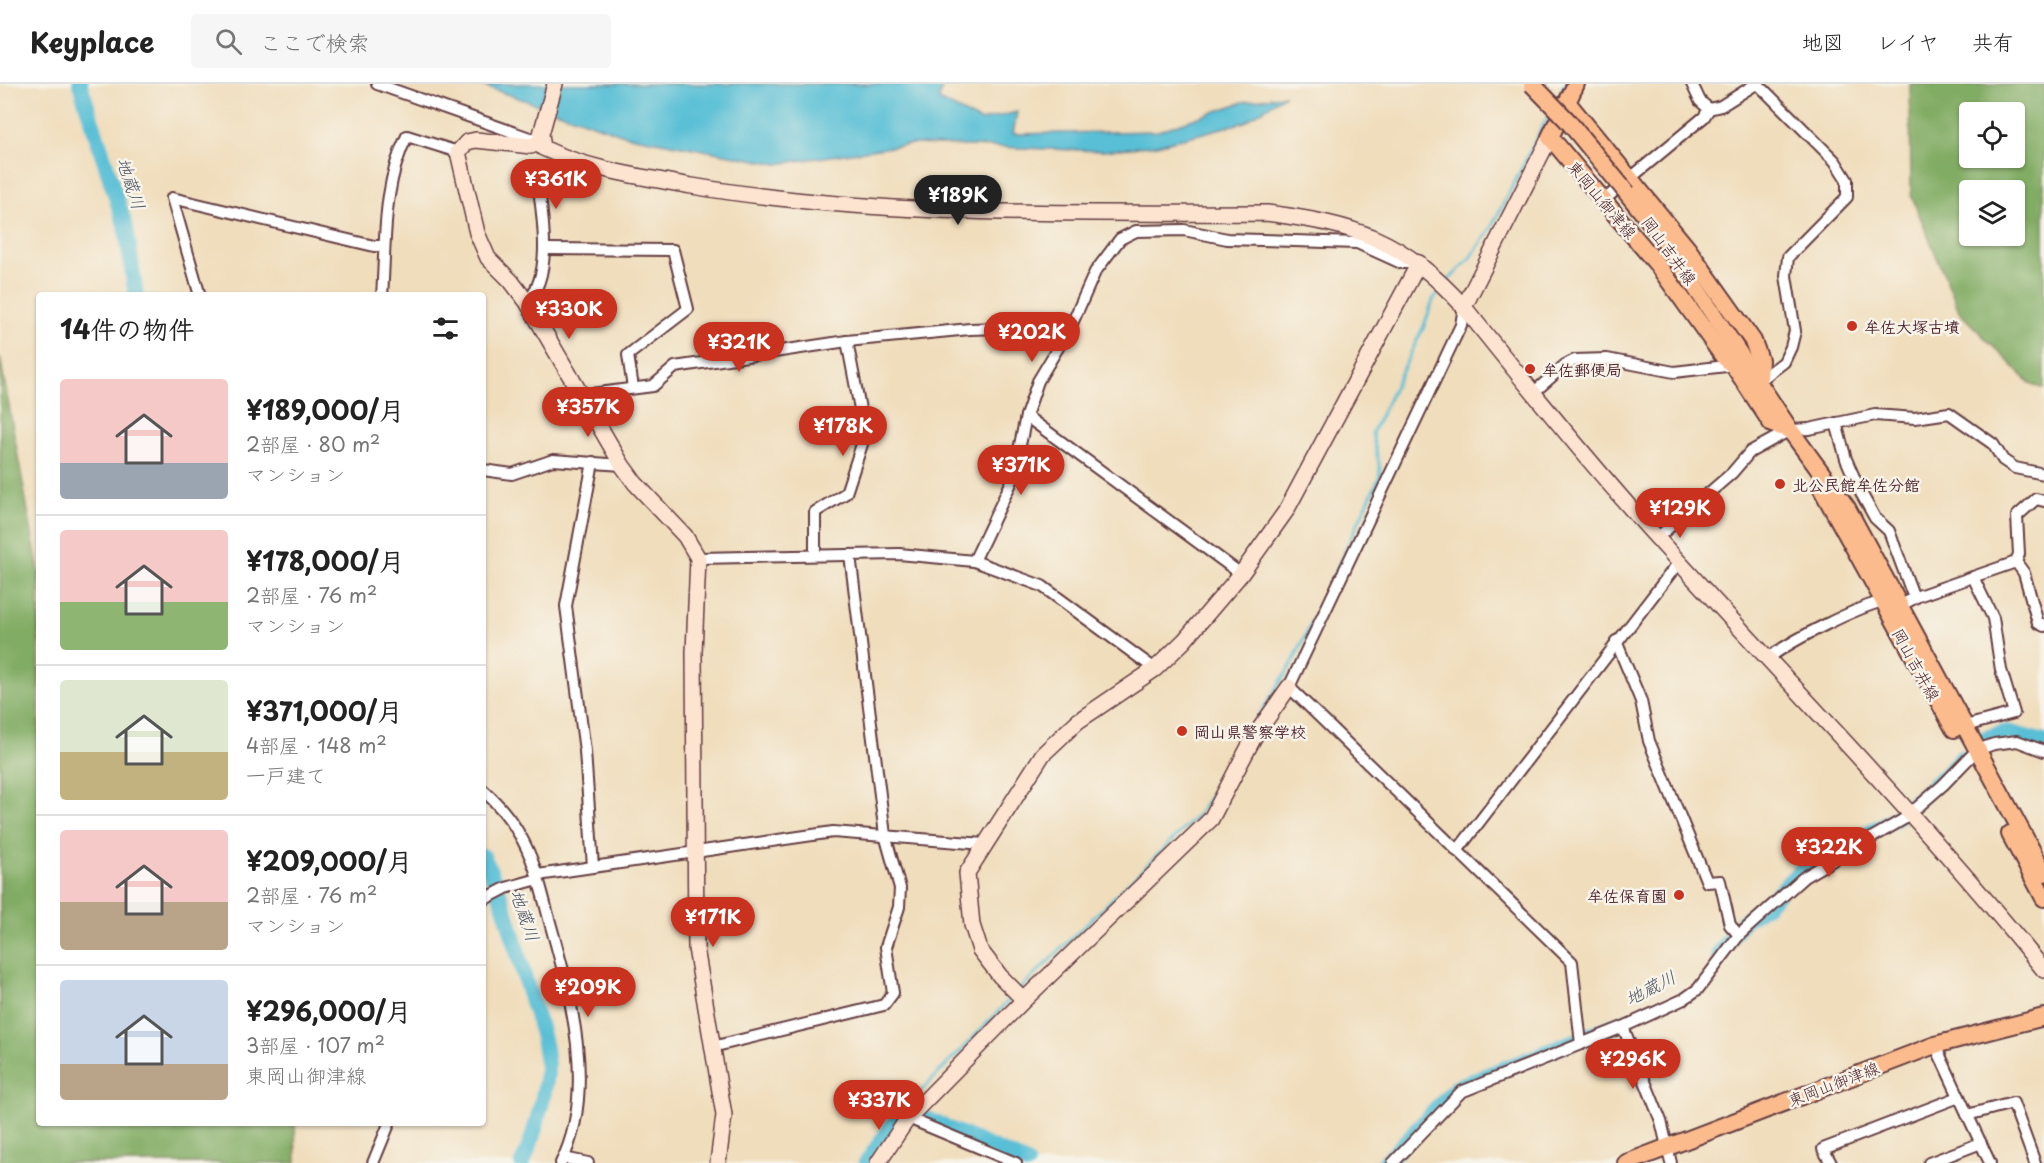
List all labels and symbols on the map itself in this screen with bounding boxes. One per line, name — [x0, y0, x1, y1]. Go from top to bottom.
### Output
water label: 地蔵川 — [111, 153, 153, 213]
street label: 東岡山御津線 — [1563, 155, 1643, 243]
pin: ¥361K — [514, 159, 598, 210]
pin: ¥189K — [916, 175, 1000, 226]
street label: 岡山吉井線 — [1637, 211, 1703, 289]
pin: ¥330K — [527, 289, 611, 340]
pin: ¥202K — [990, 312, 1074, 363]
place label: 牟佐大塚古墳 — [1864, 314, 1960, 338]
marker: 牟佐大塚古墳 — [1845, 319, 1859, 333]
pin: ¥321K — [697, 322, 781, 373]
place label: 牟佐郵便局 — [1542, 357, 1622, 381]
marker: 牟佐郵便局 — [1523, 362, 1537, 376]
pin: ¥357K — [546, 387, 630, 438]
pin: ¥178K — [801, 406, 885, 457]
pin: ¥371K — [979, 445, 1063, 496]
place label: 北公民館牟佐分館 — [1792, 472, 1920, 496]
marker: 北公民館牟佐分館 — [1773, 477, 1787, 491]
pin: ¥129K — [1638, 488, 1722, 539]
street label: 岡山吉井線 — [1887, 623, 1947, 705]
place label: 岡山県警察学校 — [1194, 719, 1306, 743]
marker: 岡山県警察学校 — [1175, 724, 1189, 738]
pin: ¥322K — [1787, 827, 1871, 878]
place label: 牟佐保育園 — [1587, 883, 1667, 907]
water label: 地蔵川 — [504, 885, 548, 945]
marker: 牟佐保育園 — [1672, 888, 1686, 902]
pin: ¥171K — [671, 897, 755, 948]
water label: 地蔵川 — [1620, 963, 1680, 1011]
pin: ¥209K — [546, 967, 630, 1018]
pin: ¥296K — [1591, 1039, 1675, 1090]
street label: 東岡山御津線 — [1784, 1055, 1882, 1111]
pin: ¥337K — [837, 1080, 921, 1131]

